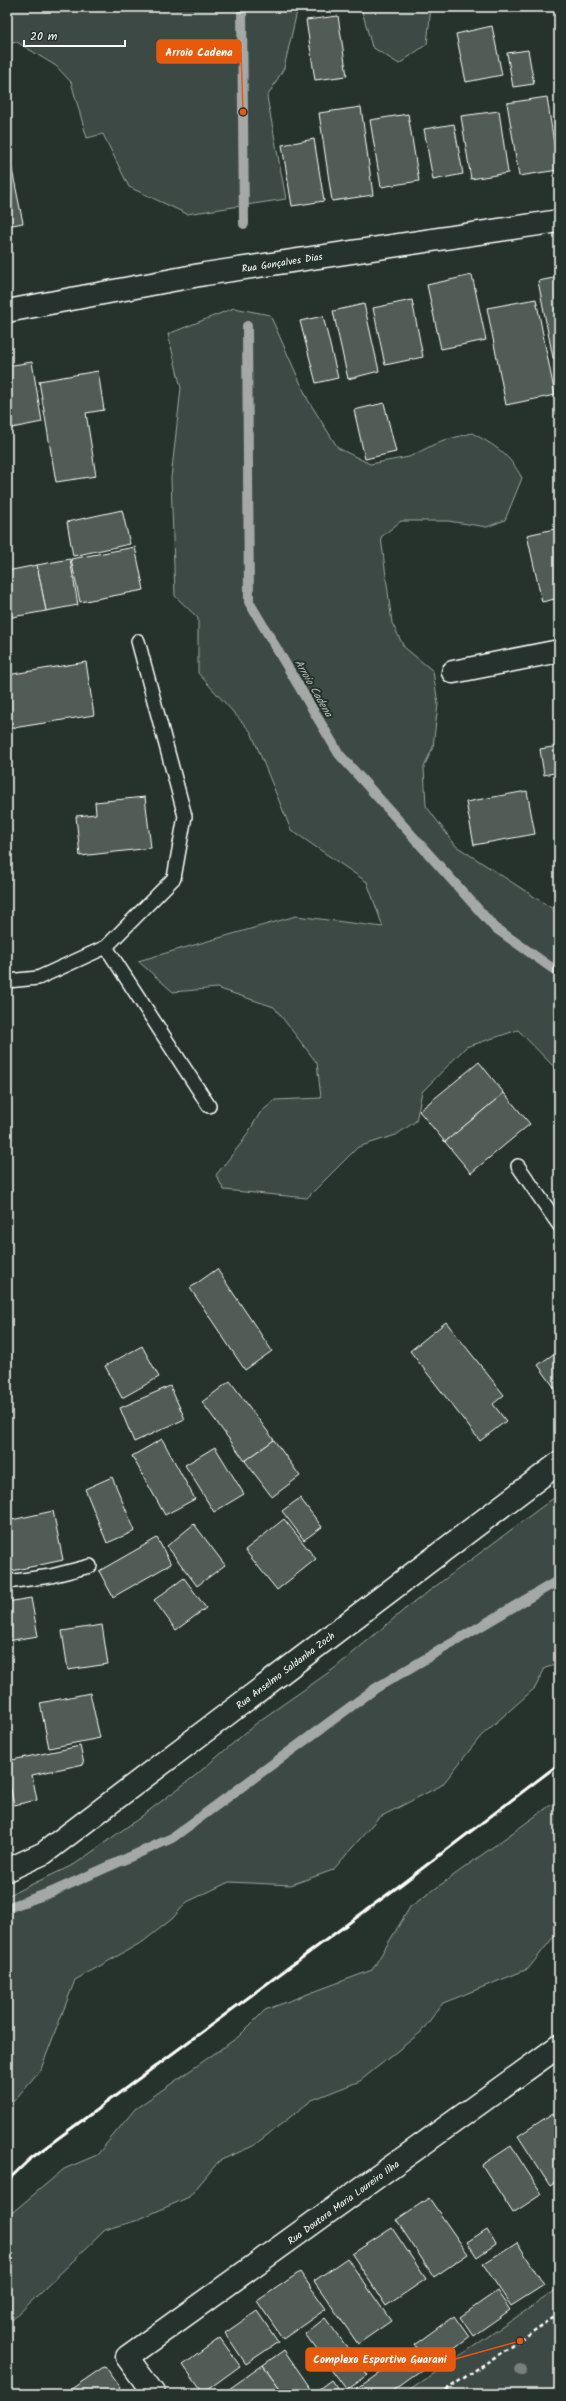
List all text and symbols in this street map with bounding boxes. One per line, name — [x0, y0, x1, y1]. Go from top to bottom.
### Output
scale bar — [24, 22, 125, 48]
text: 20 m — [30, 27, 58, 46]
callout: Arroio Cadena — [157, 40, 241, 63]
text: Arroio Cadena — [165, 44, 233, 62]
street label: Rua Gonçalves Dias — [241, 249, 324, 277]
water label: Arroio Cadena — [289, 656, 337, 722]
street label: Rua Anselmo Saldanha Zoch — [233, 1628, 339, 1713]
street label: Rua Doutora Maria Loureiro Ilha — [284, 2156, 403, 2249]
callout: Complexo Esportivo Guarani — [306, 2348, 455, 2371]
text: Complexo Esportivo Guarani — [313, 2351, 448, 2369]

